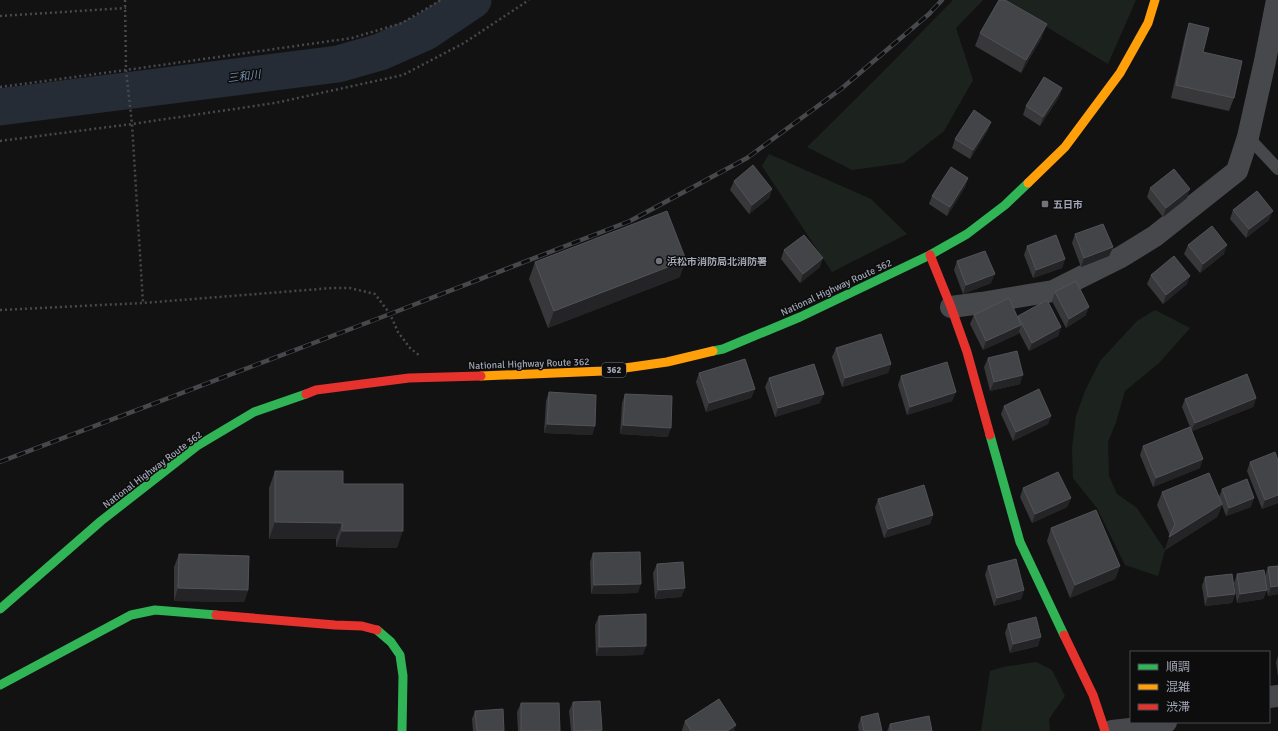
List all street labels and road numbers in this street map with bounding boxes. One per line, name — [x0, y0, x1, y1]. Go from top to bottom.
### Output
street label: National Highway Route 362 — [779, 257, 894, 319]
street label: National Highway Route 362 — [468, 356, 590, 372]
road number: 362 — [602, 363, 626, 377]
street label: National Highway Route 362 — [101, 429, 205, 511]

